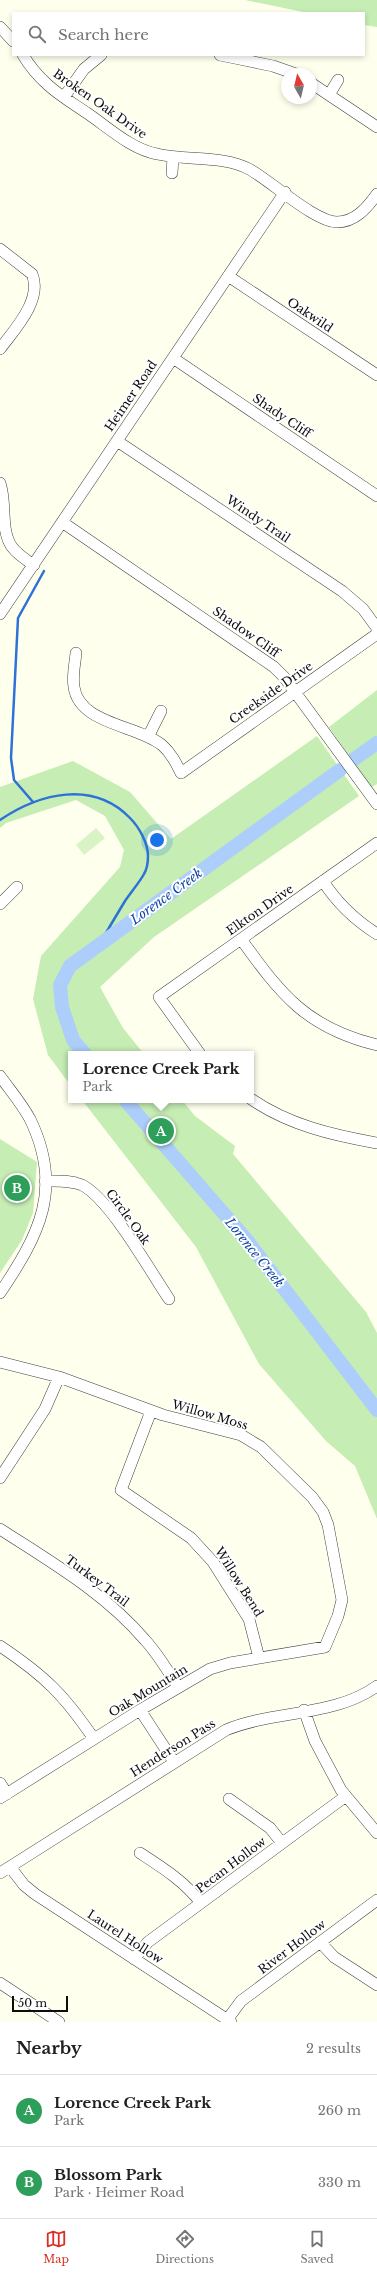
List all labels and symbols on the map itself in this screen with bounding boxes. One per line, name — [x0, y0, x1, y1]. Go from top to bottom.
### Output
street label: Broken Oak Drive — [50, 66, 150, 142]
north arrow — [281, 68, 317, 104]
street label: Oakwild — [285, 294, 336, 335]
street label: Heimer Road — [101, 357, 160, 434]
street label: Shady Cliff — [250, 390, 316, 441]
street label: Windy Trail — [223, 491, 293, 546]
street label: Shadow Cliff — [210, 603, 284, 661]
street label: Creekside Drive — [226, 658, 316, 727]
your location — [147, 830, 167, 850]
water label: Lorence Creek — [126, 864, 206, 929]
street label: Elkton Drive — [223, 881, 296, 938]
pin: A — [148, 1116, 174, 1146]
pin: B — [4, 1173, 30, 1203]
street label: Circle Oak — [103, 1186, 154, 1248]
water label: Lorence Creek — [221, 1213, 288, 1291]
street label: Willow Moss — [169, 1396, 250, 1433]
street label: Willow Bend — [212, 1543, 267, 1619]
street label: Turkey Trail — [62, 1552, 132, 1609]
street label: Oak Mountain — [106, 1661, 190, 1720]
street label: Henderson Pass — [128, 1715, 218, 1780]
street label: Pecan Hollow — [193, 1833, 269, 1896]
street label: Laurel Hollow — [85, 1906, 167, 1967]
street label: River Hollow — [255, 1916, 329, 1977]
scale bar — [12, 1994, 68, 2013]

